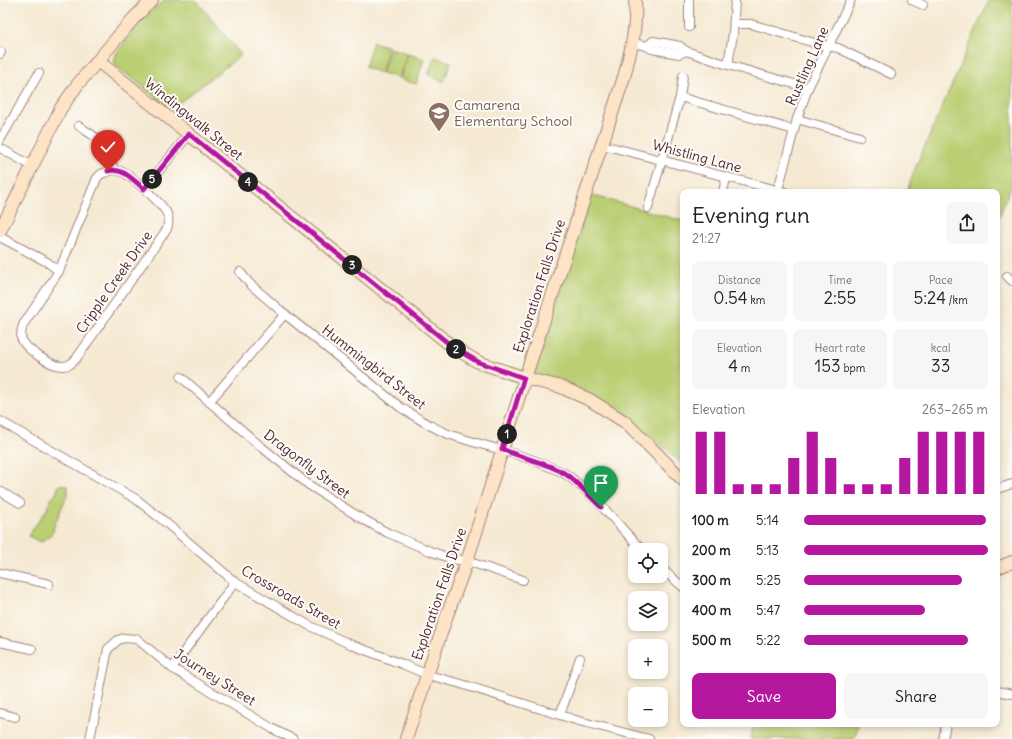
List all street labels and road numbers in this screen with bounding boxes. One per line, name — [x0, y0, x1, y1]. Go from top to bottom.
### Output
street label: Rustling Lane — [782, 24, 832, 108]
street label: Windingwalk Street — [141, 74, 247, 164]
street label: Whistling Lane — [650, 135, 744, 177]
street label: Exploration Falls Drive — [509, 217, 569, 355]
street label: Cripple Creek Drive — [72, 227, 156, 337]
street label: Hummingbird Street — [318, 321, 430, 413]
street label: Dragonfly Street — [260, 426, 354, 502]
street label: Exploration Falls Drive — [408, 525, 470, 663]
street label: Crossroads Street — [238, 561, 344, 633]
street label: Journey Street — [171, 645, 259, 709]

